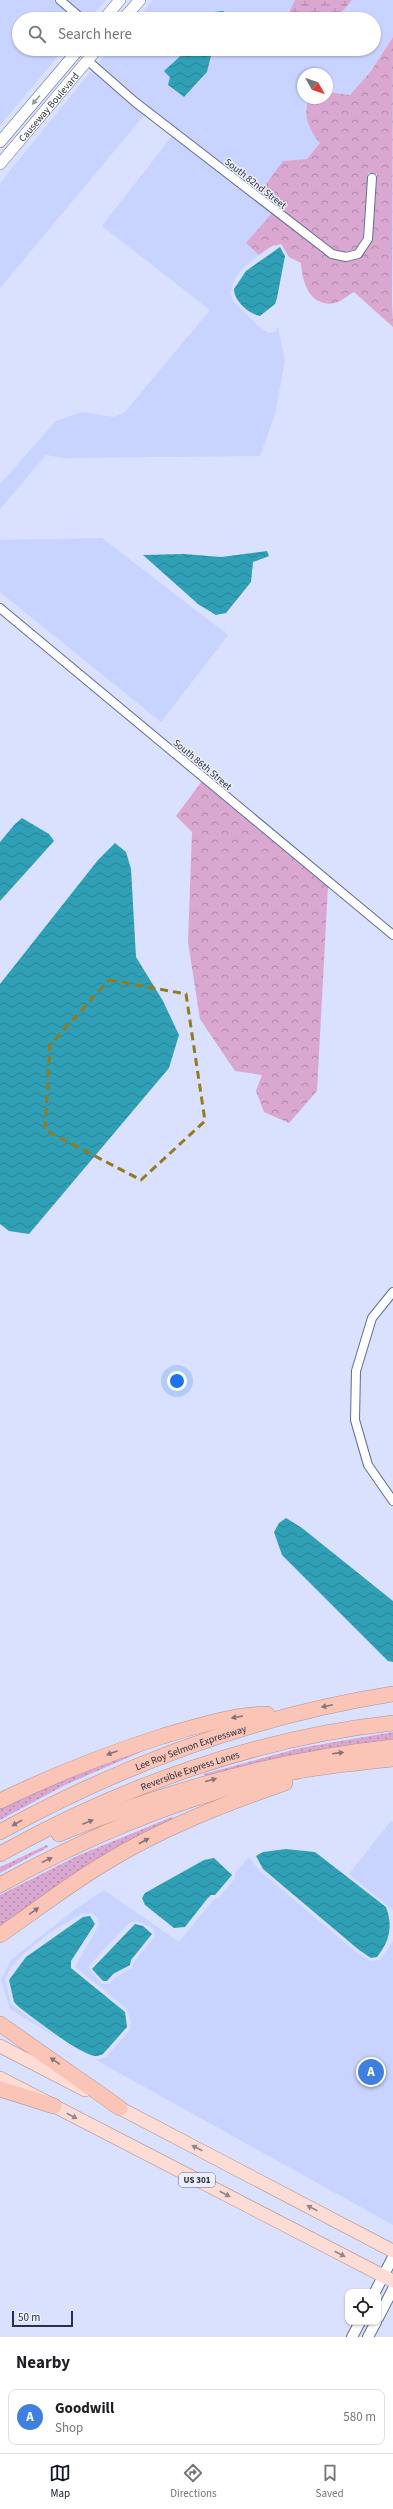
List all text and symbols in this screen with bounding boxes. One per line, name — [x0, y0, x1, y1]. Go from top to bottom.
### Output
search box — [12, 12, 381, 56]
icon: search — [26, 23, 48, 45]
text: Search here — [58, 24, 132, 45]
north arrow — [297, 68, 333, 104]
street label: Causeway Boulevard — [16, 70, 83, 145]
one-way arrow — [31, 95, 40, 106]
street label: South 82nd Street — [222, 155, 290, 213]
street label: South 86th Street — [170, 736, 235, 794]
your location — [167, 1371, 187, 1391]
one-way arrow — [321, 1704, 333, 1710]
one-way arrow — [231, 1714, 243, 1720]
street label: Lee Roy Selmon Expressway — [133, 1722, 248, 1774]
street label: Reversible Express Lanes — [139, 1748, 241, 1794]
one-way arrow — [332, 1750, 344, 1756]
one-way arrow — [106, 1751, 118, 1757]
one-way arrow — [205, 1777, 218, 1783]
one-way arrow — [83, 1819, 94, 1825]
one-way arrow — [11, 1820, 23, 1826]
one-way arrow — [138, 1838, 149, 1844]
one-way arrow — [41, 1857, 52, 1863]
one-way arrow — [29, 1907, 40, 1915]
one-way arrow — [49, 2057, 60, 2065]
pin: A — [358, 2057, 384, 2087]
one-way arrow — [66, 2112, 78, 2119]
one-way arrow — [191, 2145, 203, 2152]
road number: US 301 — [179, 2173, 215, 2187]
one-way arrow — [219, 2191, 231, 2197]
one-way arrow — [307, 2205, 318, 2211]
one-way arrow — [335, 2251, 346, 2257]
map controls — [345, 2289, 381, 2325]
button: locate — [345, 2289, 381, 2325]
scale bar — [12, 2309, 73, 2328]
text: 50 m — [18, 2310, 40, 2325]
text: Nearby — [16, 2351, 70, 2375]
text: Goodwill — [55, 2398, 114, 2419]
text: A — [26, 2408, 34, 2426]
text: 580 m — [343, 2408, 376, 2426]
text: Shop — [55, 2419, 83, 2437]
tab: Map — [49, 2462, 71, 2501]
tab: Directions — [170, 2462, 217, 2501]
tab: Saved — [316, 2462, 344, 2501]

